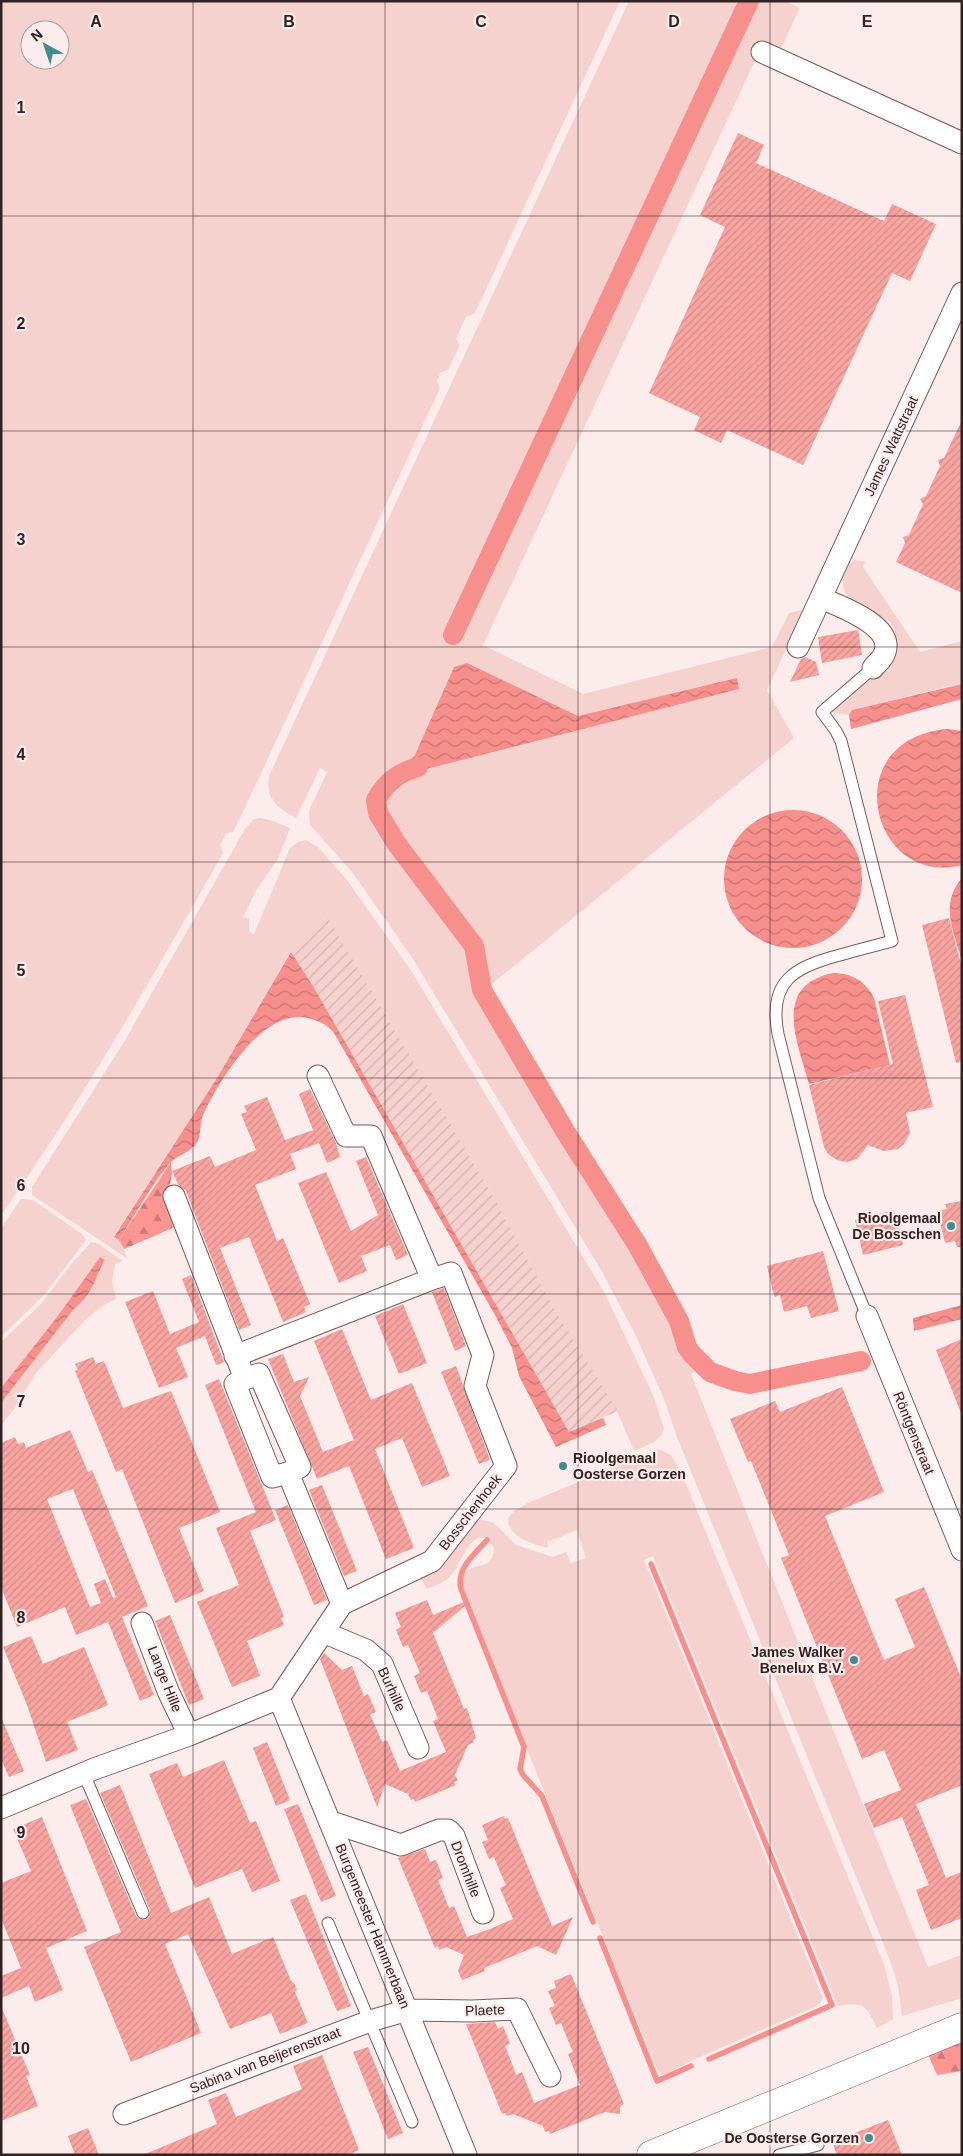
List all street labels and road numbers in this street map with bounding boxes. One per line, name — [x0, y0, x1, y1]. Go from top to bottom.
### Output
street label: James Wattstraat — [861, 393, 921, 499]
street label: Röntgenstraat — [890, 1389, 938, 1477]
street label: Bosschenhoek — [435, 1470, 505, 1553]
street label: Lange Hille — [144, 1644, 186, 1715]
street label: Burhille — [375, 1664, 409, 1714]
street label: Dromhille — [448, 1839, 484, 1900]
street label: Burgemeester Hammerbaan — [332, 1841, 414, 2011]
street label: Plaete — [465, 2001, 505, 2019]
street label: Sabina van Beijerenstraat — [187, 2024, 343, 2096]

